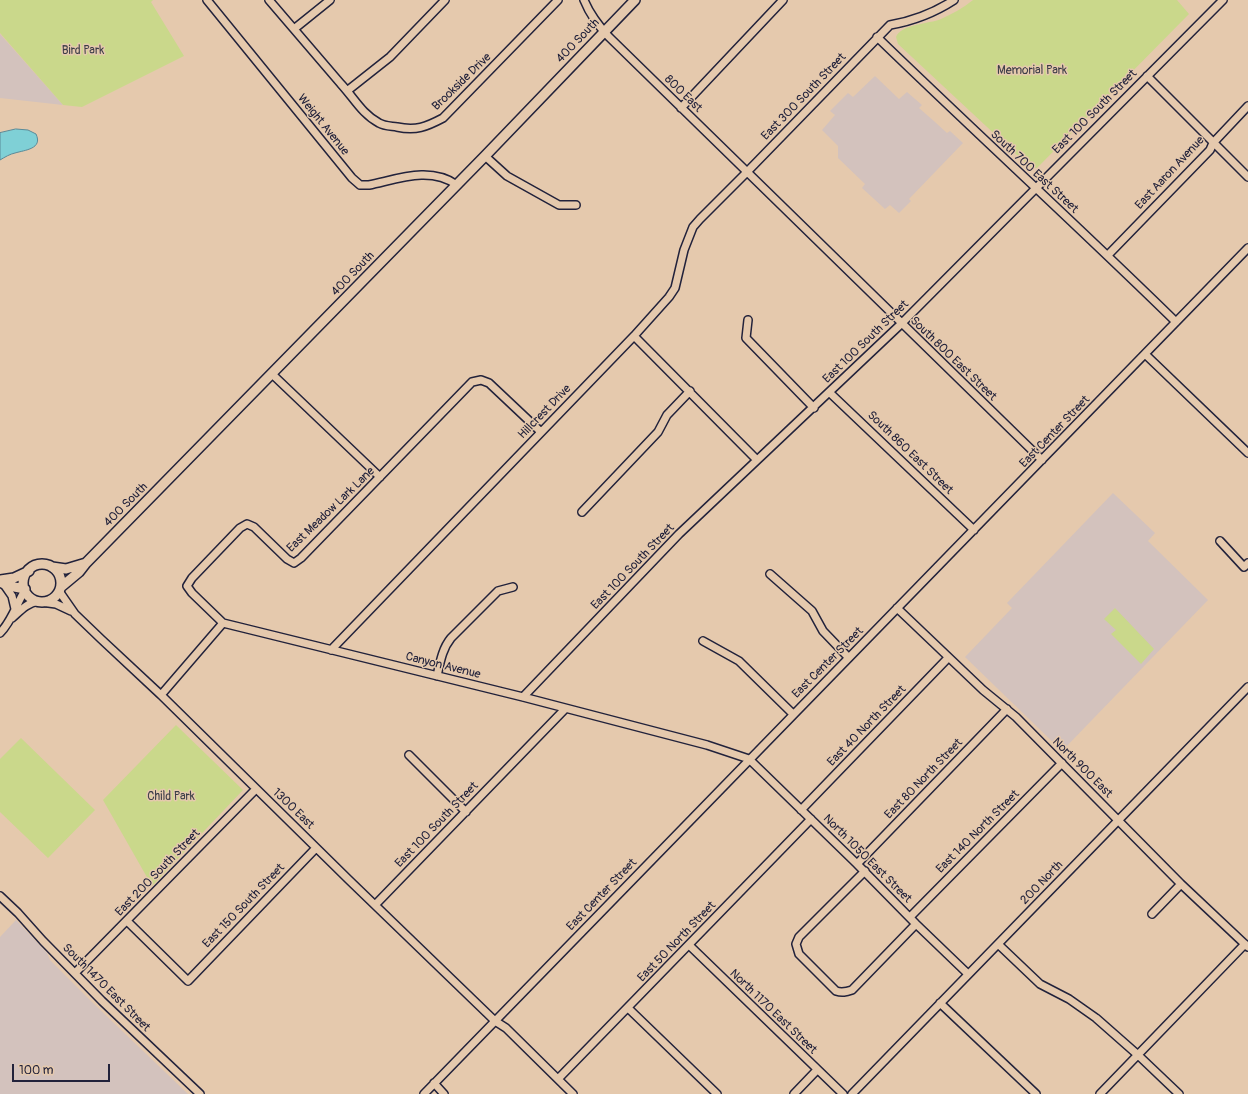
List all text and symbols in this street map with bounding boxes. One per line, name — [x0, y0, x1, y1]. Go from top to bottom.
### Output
street label: 400 South — [553, 16, 603, 66]
park label: Bird Park — [62, 44, 104, 58]
street label: Brookside Drive — [430, 50, 494, 114]
street label: East 300 South Street — [759, 50, 849, 144]
park label: Memorial Park — [997, 64, 1067, 78]
street label: East 100 South Street — [1050, 67, 1140, 157]
street label: 800 East — [661, 72, 705, 116]
street label: Weight Avenue — [294, 92, 352, 158]
street label: South 700 East Street — [987, 128, 1081, 216]
street label: East Aaron Avenue — [1132, 133, 1208, 213]
street label: 400 South — [328, 249, 378, 299]
street label: East 100 South Street — [820, 297, 912, 387]
street label: South 800 East Street — [907, 314, 999, 404]
street label: Hillcrest Drive — [516, 382, 574, 442]
street label: East Center Street — [1017, 393, 1093, 471]
street label: South 860 East Street — [864, 408, 956, 498]
street label: East Meadow Lark Lane — [284, 464, 378, 556]
street label: 400 South — [101, 480, 151, 530]
street label: East 100 South Street — [588, 521, 678, 613]
street label: East Center Street — [789, 624, 867, 702]
street label: Canyon Avenue — [404, 650, 482, 682]
street label: East 40 North Street — [825, 683, 909, 769]
street label: North 900 East — [1049, 735, 1115, 801]
street label: East 80 North Street — [882, 736, 966, 822]
street label: East 100 South Street — [392, 779, 482, 871]
street label: 1300 East — [269, 786, 317, 832]
street label: East 140 North Street — [933, 787, 1023, 877]
park label: Child Park — [147, 790, 195, 804]
street label: North 1050 East Street — [820, 812, 914, 906]
street label: East 200 South Street — [113, 826, 203, 920]
street label: East Center Street — [564, 856, 640, 934]
street label: 200 North — [1018, 858, 1066, 908]
street label: East 150 South Street — [200, 861, 288, 951]
street label: East 50 North Street — [635, 899, 719, 985]
street label: South 1470 East Street — [59, 941, 153, 1035]
street label: North 1170 East Street — [726, 967, 820, 1057]
scale bar — [14, 1056, 112, 1082]
text: 100 m — [19, 1063, 53, 1078]

